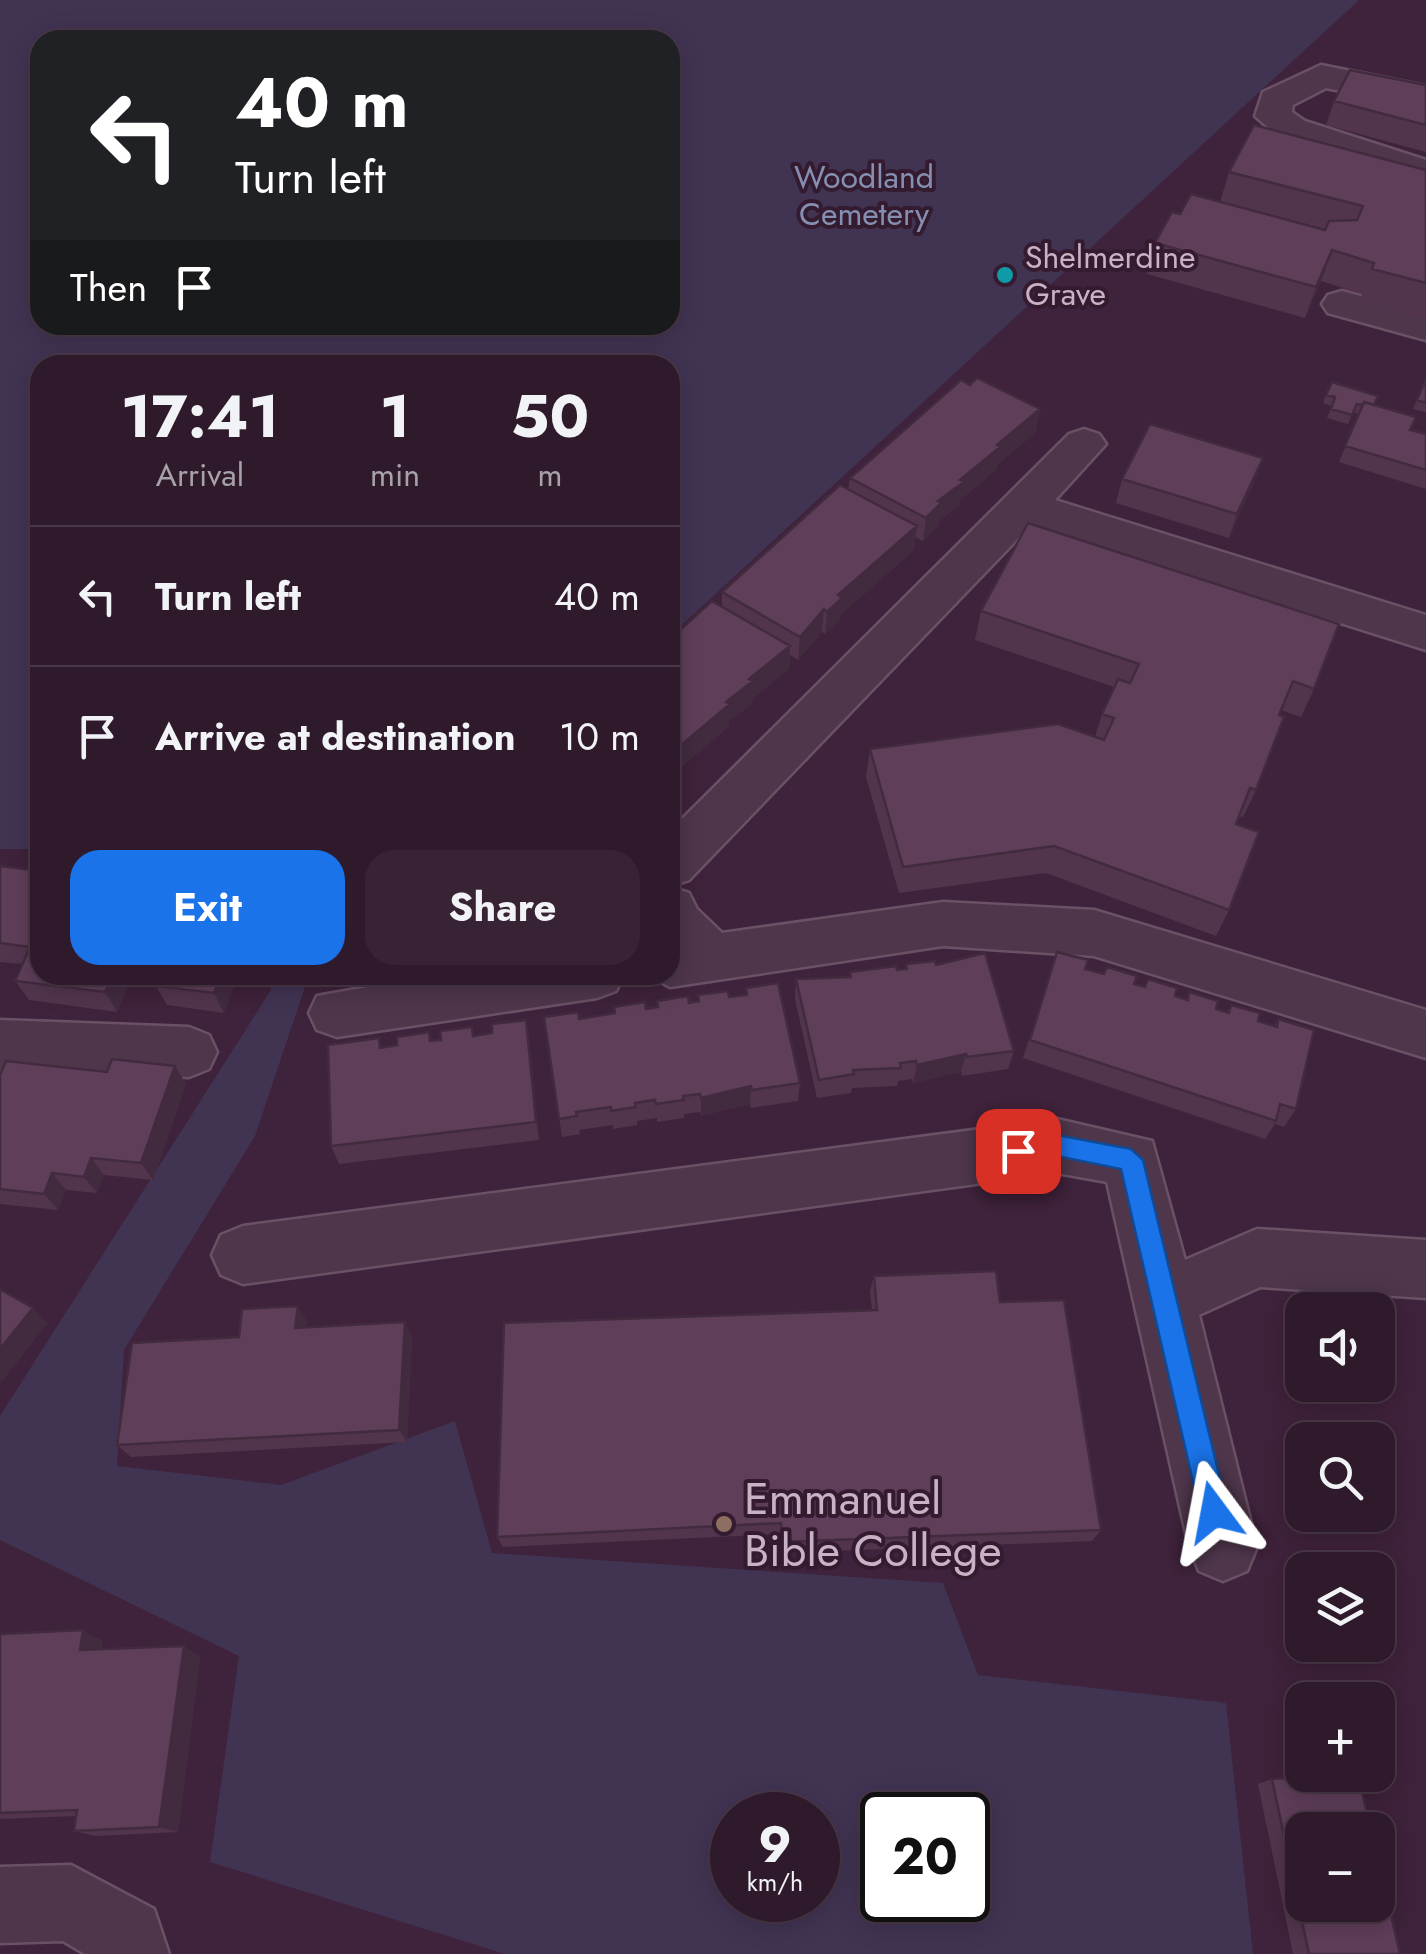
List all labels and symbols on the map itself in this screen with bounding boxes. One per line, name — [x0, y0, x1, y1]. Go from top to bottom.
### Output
park label: Woodland Cemetery — [794, 154, 934, 237]
place label: Shelmerdine Grave — [1025, 234, 1195, 317]
marker: Shelmerdine Grave — [994, 264, 1016, 286]
pin — [976, 1109, 1061, 1194]
position arrow — [1162, 1460, 1266, 1564]
place label: Emmanuel Bible College — [744, 1466, 1002, 1583]
marker: Emmanuel Bible College — [713, 1513, 735, 1535]
speed limit sign: 20 — [860, 1792, 990, 1922]

